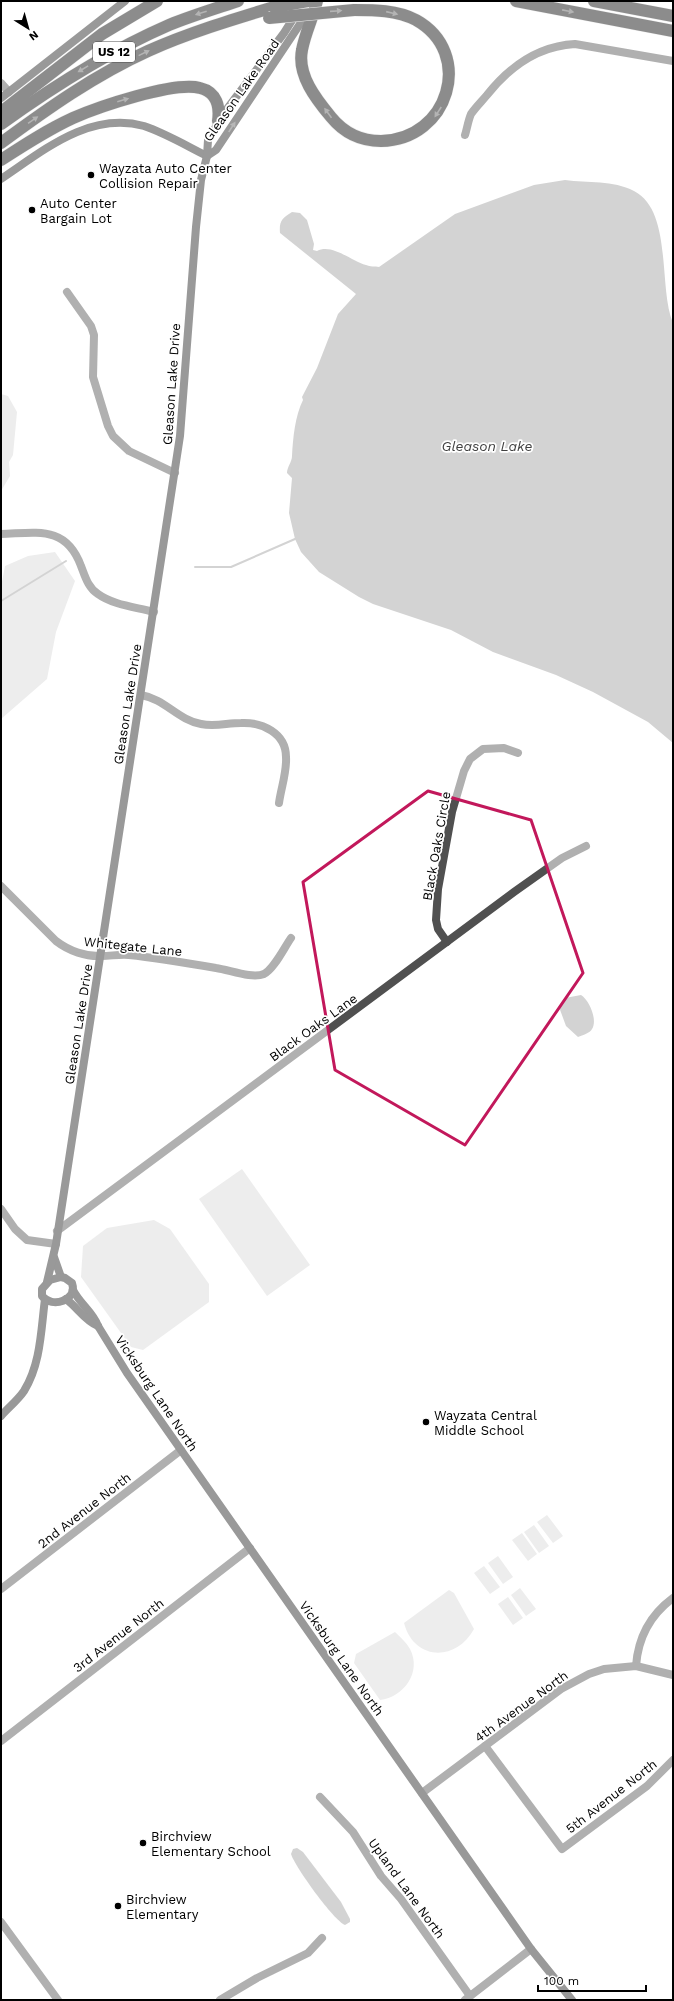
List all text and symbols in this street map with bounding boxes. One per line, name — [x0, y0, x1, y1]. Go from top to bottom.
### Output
north arrow — [8, 8, 48, 48]
one-way arrow — [330, 8, 342, 15]
one-way arrow — [562, 8, 574, 14]
one-way arrow — [194, 10, 206, 16]
one-way arrow — [386, 10, 399, 16]
text: N — [27, 28, 41, 43]
street label: Gleason Lake Road — [200, 36, 282, 144]
road number: US 12 — [93, 42, 135, 62]
one-way arrow — [138, 50, 150, 56]
one-way arrow — [78, 65, 88, 73]
one-way arrow — [118, 97, 130, 103]
one-way arrow — [434, 106, 441, 118]
one-way arrow — [324, 108, 332, 118]
one-way arrow — [27, 116, 38, 124]
one-way arrow — [228, 121, 235, 133]
place label: Wayzata Auto Center Collision Repair — [99, 161, 232, 191]
marker: Wayzata Auto Center Collision Repair — [86, 170, 96, 180]
place label: Auto Center Bargain Lot — [40, 196, 117, 226]
marker: Auto Center Bargain Lot — [27, 205, 37, 215]
street label: Gleason Lake Drive — [160, 323, 183, 445]
water label: Gleason Lake — [442, 438, 532, 454]
street label: Gleason Lake Drive — [111, 643, 144, 765]
street label: Black Oaks Circle — [420, 790, 453, 902]
street label: Whitegate Lane — [83, 934, 183, 959]
street label: Gleason Lake Drive — [62, 963, 95, 1085]
street label: Black Oaks Lane — [266, 991, 360, 1064]
street label: Vicksburg Lane North — [112, 1332, 201, 1454]
place label: Wayzata Central Middle School — [434, 1408, 537, 1438]
marker: Wayzata Central Middle School — [421, 1417, 431, 1427]
street label: 2nd Avenue North — [35, 1469, 134, 1551]
street label: 3rd Avenue North — [70, 1595, 167, 1675]
street label: Vicksburg Lane North — [296, 1598, 387, 1719]
street label: 4th Avenue North — [472, 1668, 571, 1745]
street label: 5th Avenue North — [563, 1756, 660, 1836]
place label: Birchview Elementary School — [151, 1829, 271, 1859]
street label: Upland Lane North — [365, 1835, 448, 1941]
marker: Birchview Elementary School — [138, 1838, 148, 1848]
place label: Birchview Elementary — [126, 1892, 199, 1922]
marker: Birchview Elementary — [113, 1901, 123, 1911]
scale bar — [538, 1967, 646, 1993]
text: 100 m — [544, 1974, 579, 1988]

